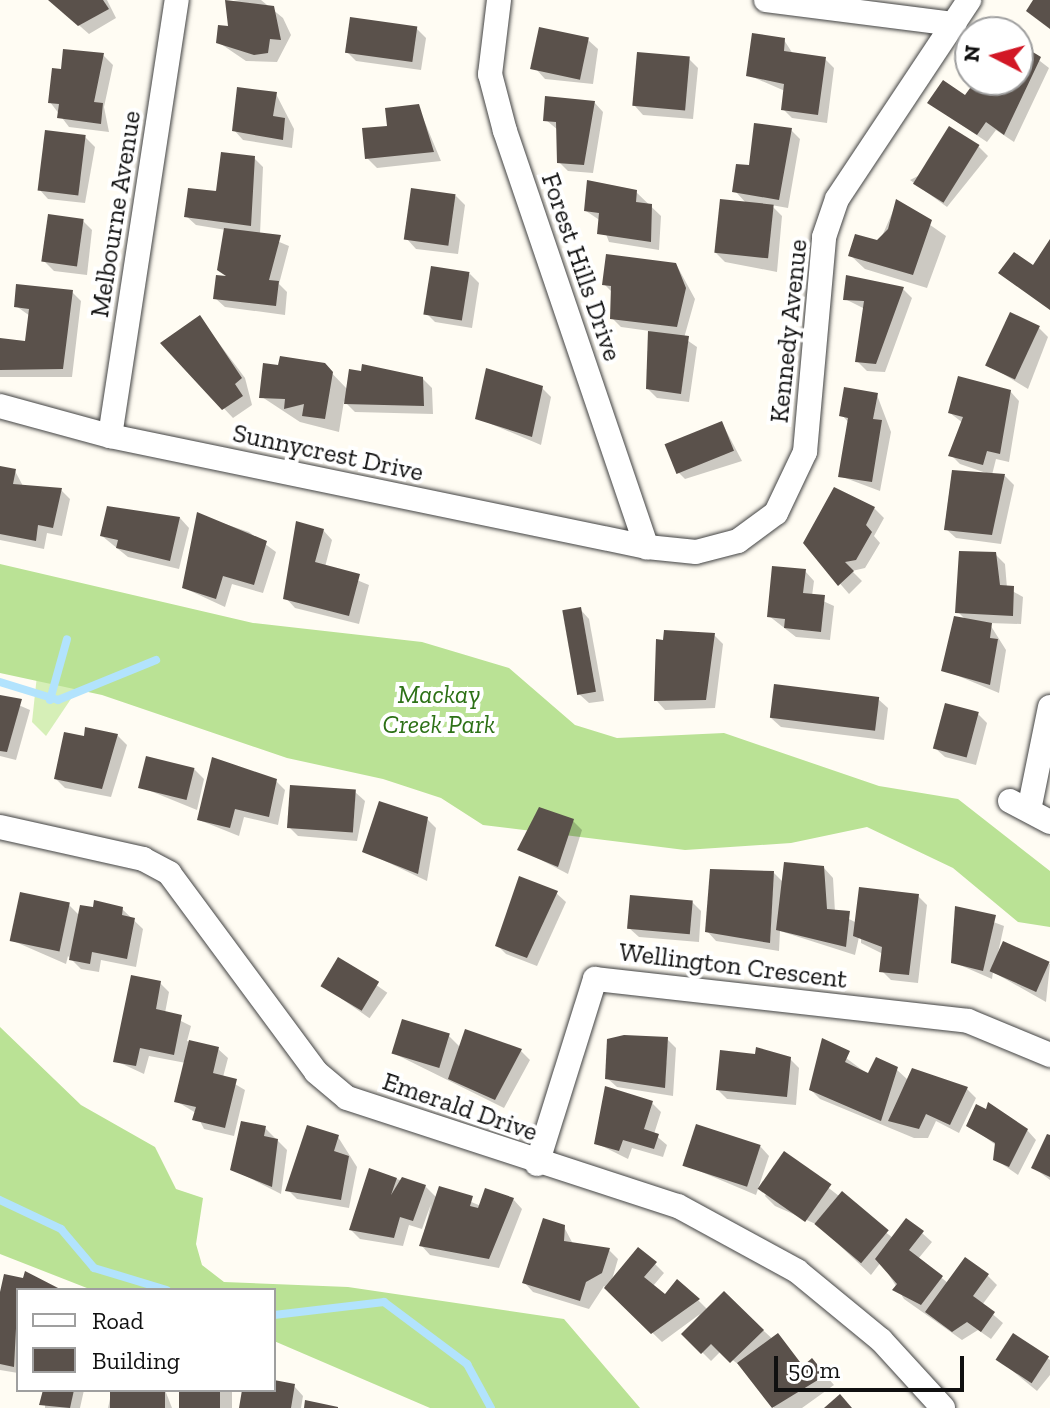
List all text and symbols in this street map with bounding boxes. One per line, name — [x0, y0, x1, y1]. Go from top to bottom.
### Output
north arrow — [954, 16, 1034, 96]
text: N — [957, 44, 986, 63]
street label: Melbourne Avenue — [84, 108, 148, 320]
street label: Forest Hills Drive — [534, 169, 628, 365]
street label: Kennedy Avenue — [764, 237, 814, 425]
street label: Sunnycrest Drive — [230, 418, 426, 488]
park label: Mackay Creek Park — [382, 679, 496, 740]
street label: Wellington Crescent — [617, 937, 849, 995]
street label: Emerald Drive — [378, 1066, 542, 1148]
legend — [16, 1288, 276, 1392]
text: Road — [92, 1306, 144, 1335]
scale bar — [778, 1340, 968, 1390]
text: Building — [92, 1346, 180, 1375]
text: 50 m — [788, 1355, 840, 1384]

